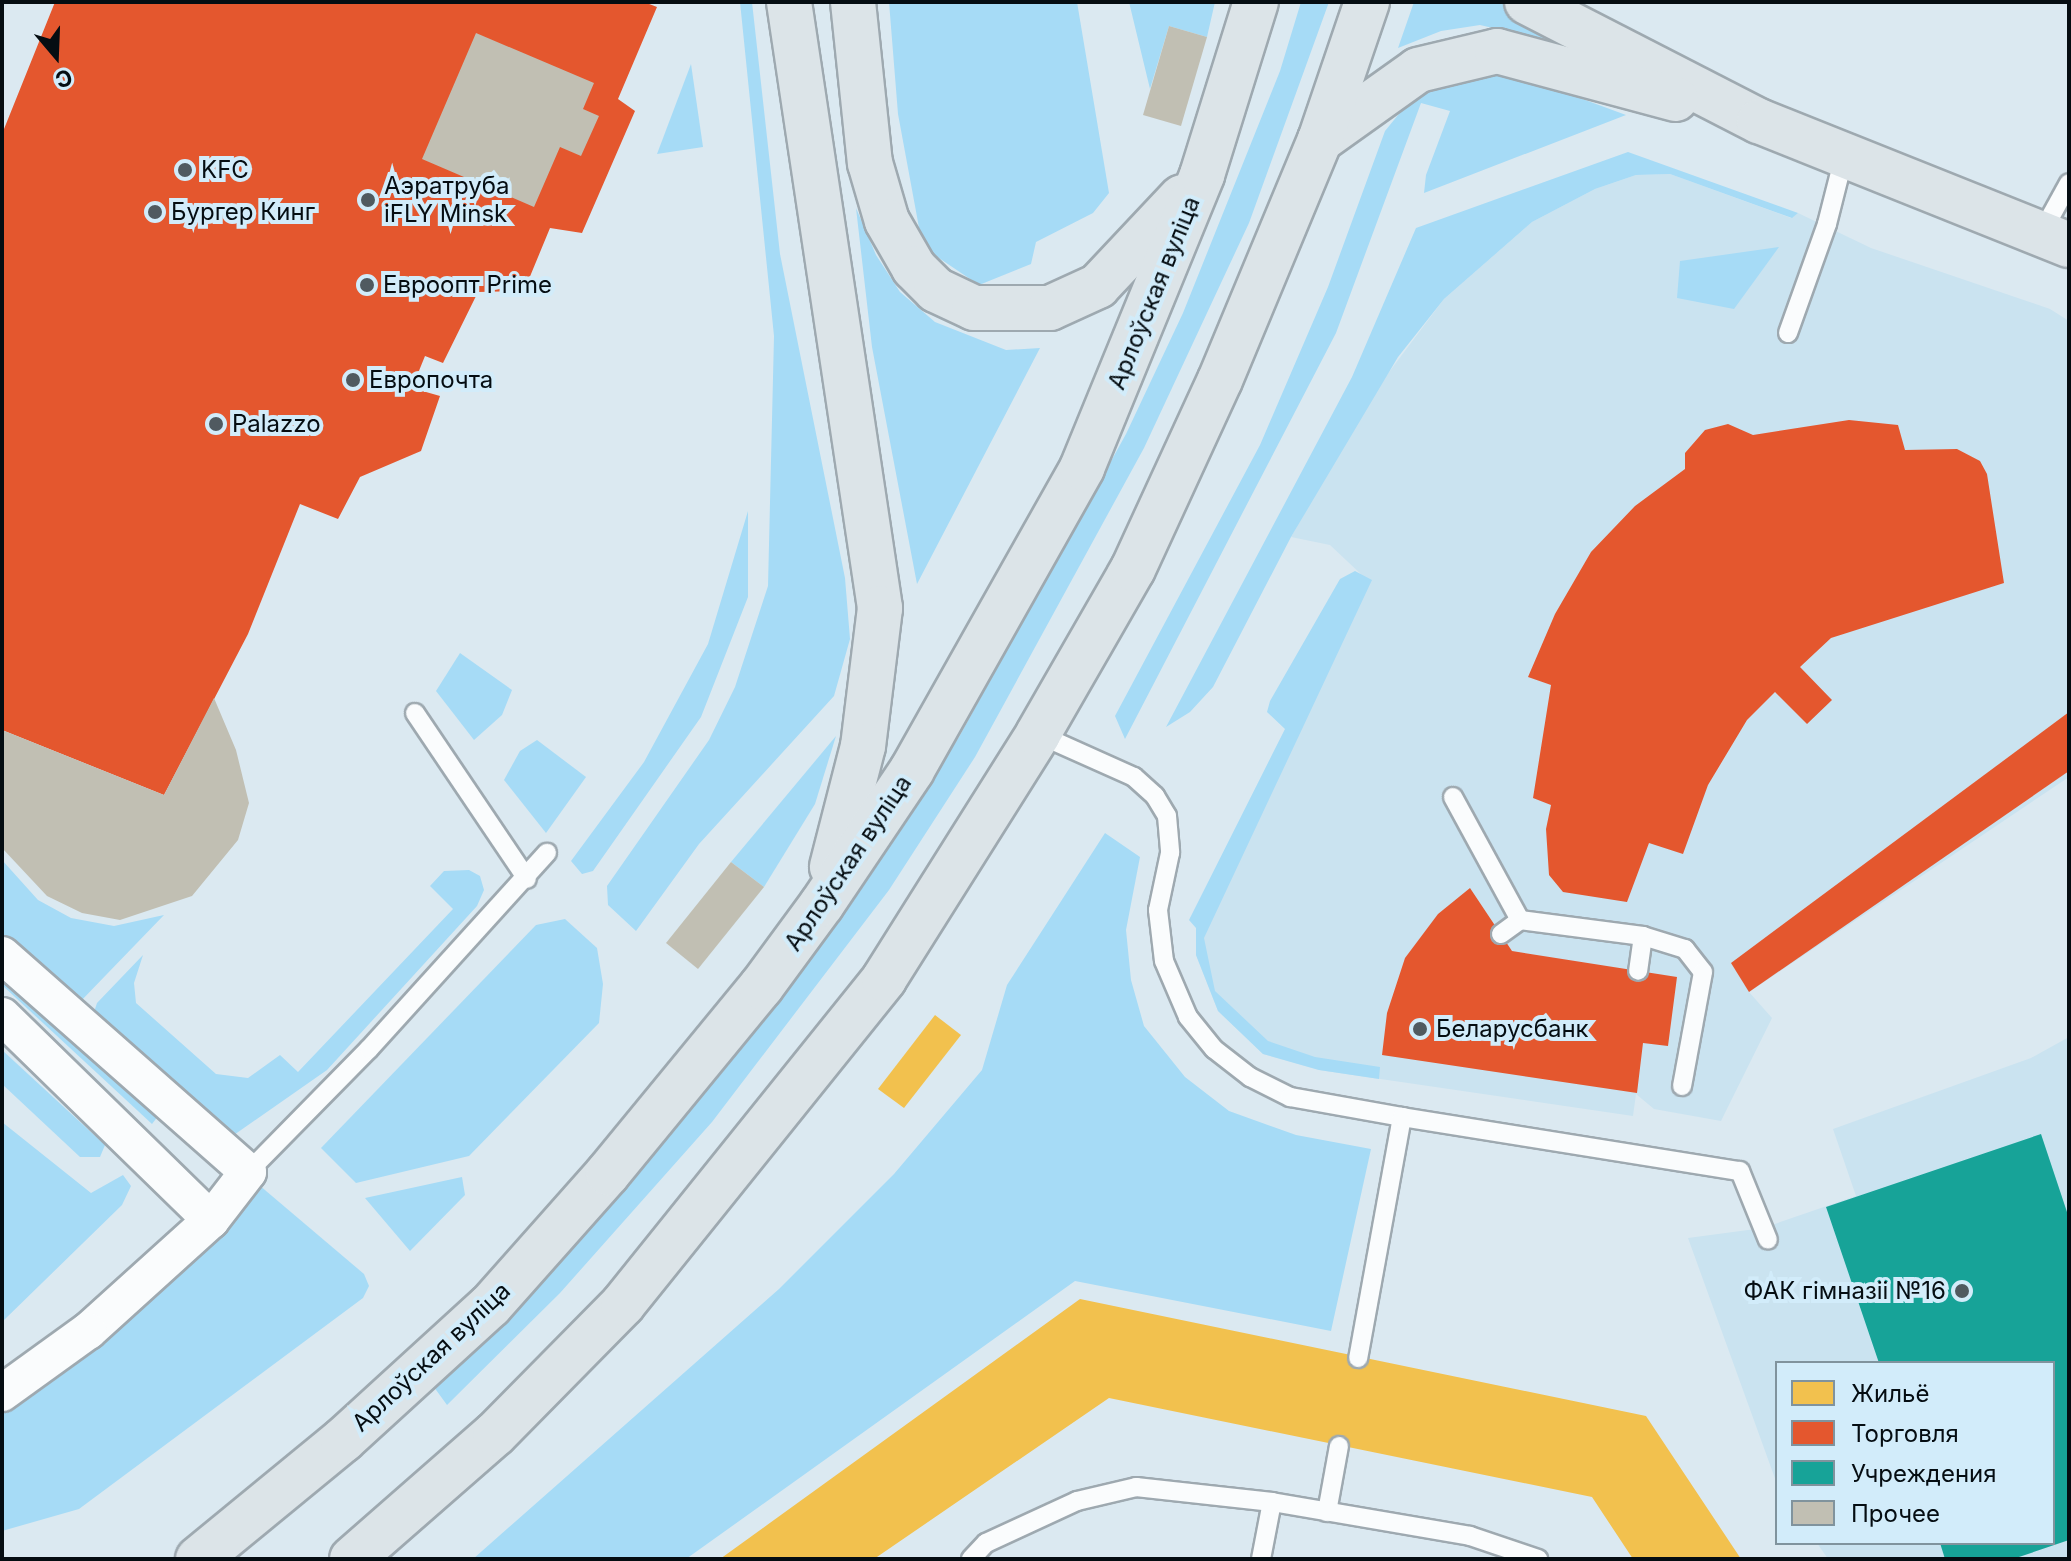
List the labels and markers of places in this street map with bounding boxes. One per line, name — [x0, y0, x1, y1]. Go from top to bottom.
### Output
place label: KFC — [201, 156, 249, 184]
marker: KFC — [176, 161, 194, 179]
place label: Аэратруба iFLY Minsk — [384, 172, 509, 228]
marker: Аэратруба iFLY Minsk — [359, 191, 377, 209]
place label: Бургер Кинг — [171, 198, 315, 226]
marker: Бургер Кинг — [146, 203, 164, 221]
place label: Евроопт Prime — [383, 271, 552, 299]
marker: Евроопт Prime — [358, 276, 376, 294]
place label: Европочта — [369, 366, 493, 394]
marker: Европочта — [344, 371, 362, 389]
place label: Palazzo — [232, 410, 321, 438]
marker: Palazzo — [207, 415, 225, 433]
place label: Беларусбанк — [1436, 1015, 1589, 1043]
marker: Беларусбанк — [1411, 1020, 1429, 1038]
place label: ФАК гімназіі №16 — [1744, 1277, 1946, 1305]
marker: ФАК гімназіі №16 — [1953, 1282, 1971, 1300]

